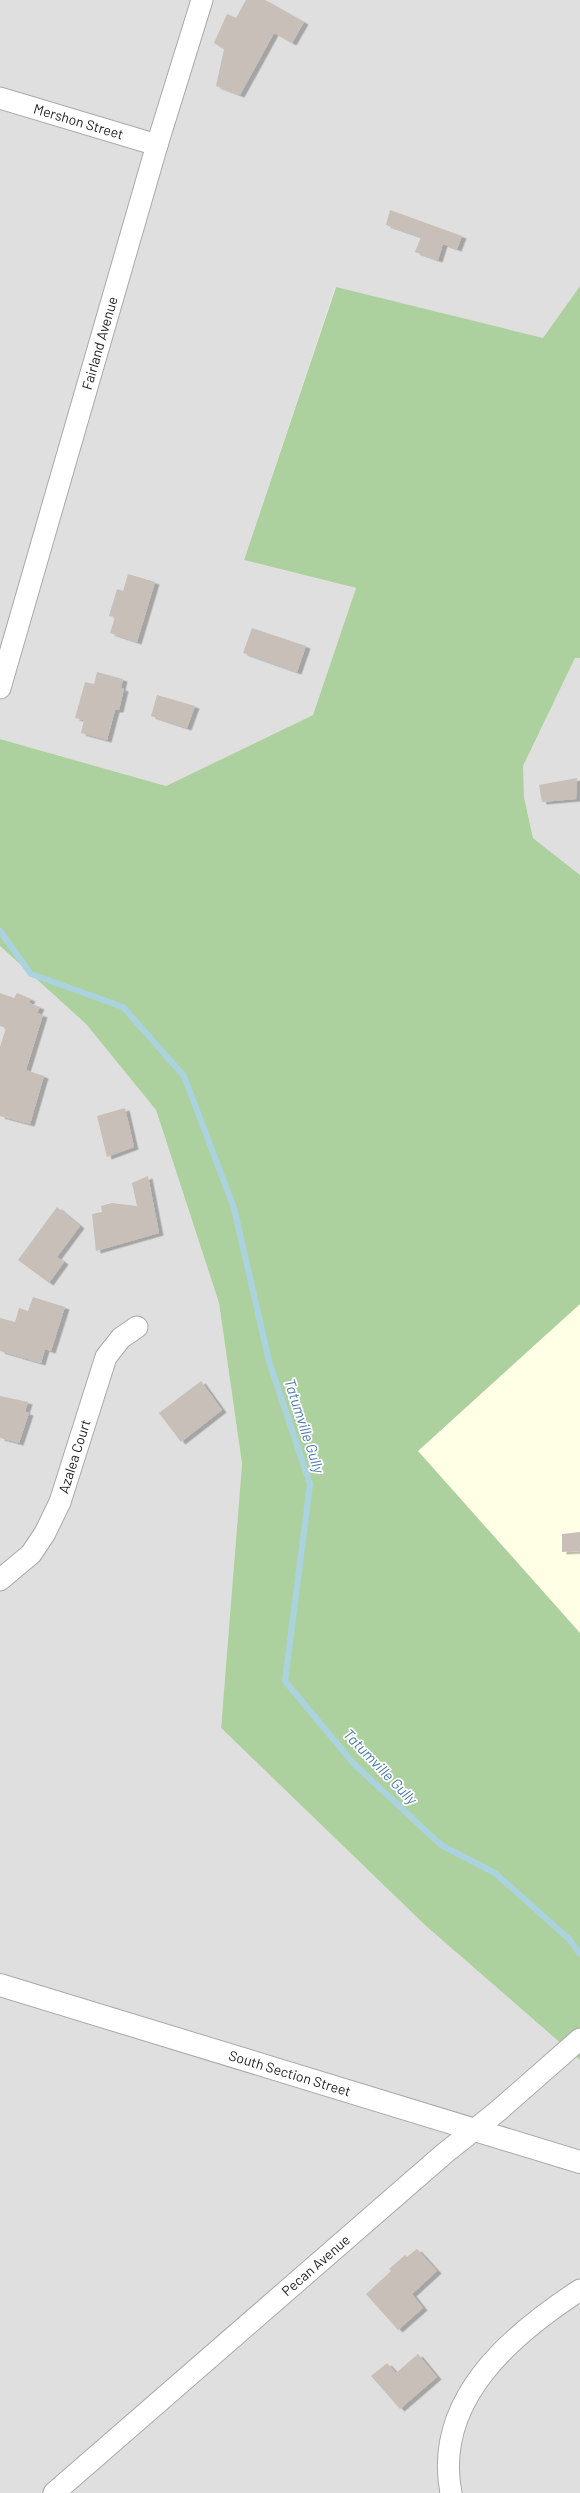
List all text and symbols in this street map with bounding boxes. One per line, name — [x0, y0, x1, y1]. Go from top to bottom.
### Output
street label: Mershon Street — [32, 100, 126, 143]
street label: Fairland Avenue — [78, 294, 121, 392]
water label: Tatumville Gully — [281, 1376, 329, 1477]
street label: Azalea Court — [54, 1417, 94, 1495]
water label: Tatumville Gully — [340, 1725, 422, 1809]
street label: South Section Street — [227, 2046, 353, 2100]
street label: Pecan Avenue — [278, 2231, 353, 2299]

